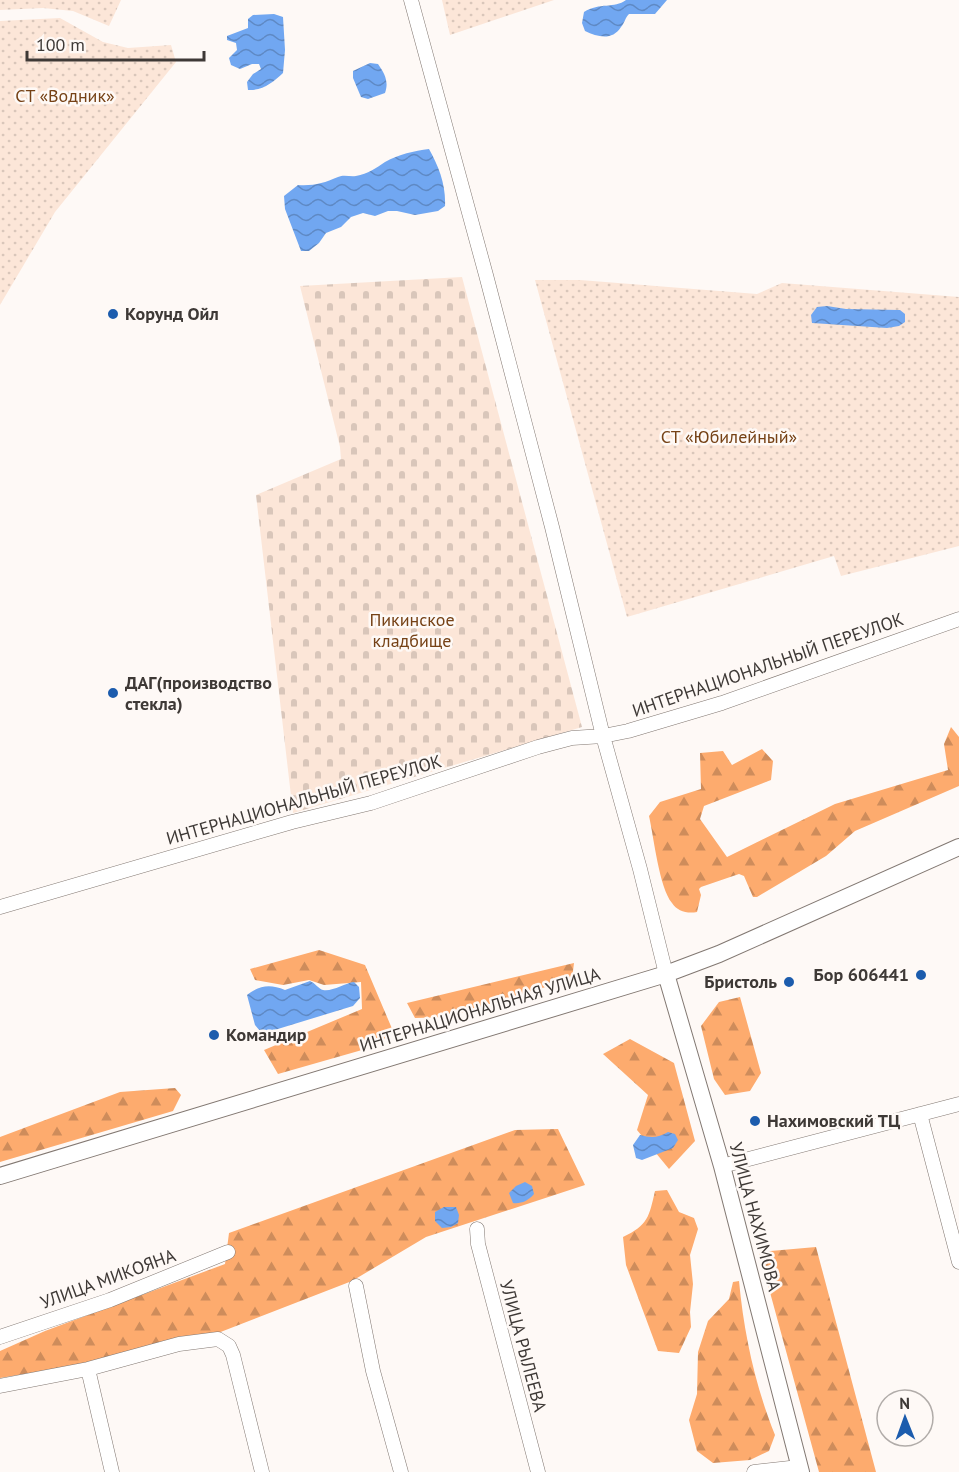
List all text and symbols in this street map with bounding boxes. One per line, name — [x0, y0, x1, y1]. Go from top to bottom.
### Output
scale bar — [27, 24, 204, 62]
text: 100 m — [36, 33, 85, 56]
park label: СТ «Водник» — [15, 84, 115, 107]
place label: Корунд Ойл — [125, 302, 219, 325]
marker: Корунд Ойл — [106, 307, 120, 321]
park label: СТ «Юбилейный» — [661, 425, 797, 448]
street label: ИНТЕРНАЦИОНАЛЬНЫЙ ПЕРЕУЛОК — [629, 607, 907, 722]
park label: Пикинское кладбище — [369, 608, 455, 652]
place label: ДАГ(производство стекла) — [125, 671, 272, 715]
marker: ДАГ(производство стекла) — [106, 686, 120, 700]
street label: ИНТЕРНАЦИОНАЛЬНЫЙ ПЕРЕУЛОК — [163, 749, 444, 850]
street label: ИНТЕРНАЦИОНАЛЬНАЯ УЛИЦА — [357, 962, 603, 1057]
place label: Бор 606441 — [814, 963, 909, 986]
marker: Бор 606441 — [914, 968, 928, 982]
place label: Бристоль — [704, 970, 777, 993]
marker: Бристоль — [782, 975, 796, 989]
place label: Командир — [226, 1023, 307, 1046]
marker: Командир — [207, 1028, 221, 1042]
place label: Нахимовский ТЦ — [767, 1109, 900, 1132]
marker: Нахимовский ТЦ — [748, 1114, 762, 1128]
street label: УЛИЦА НАХИМОВА — [725, 1140, 787, 1294]
street label: УЛИЦА МИКОЯНА — [37, 1243, 179, 1314]
street label: УЛИЦА РЫЛЕЕВА — [495, 1278, 552, 1415]
north arrow — [875, 1388, 935, 1448]
text: N — [899, 1393, 910, 1413]

